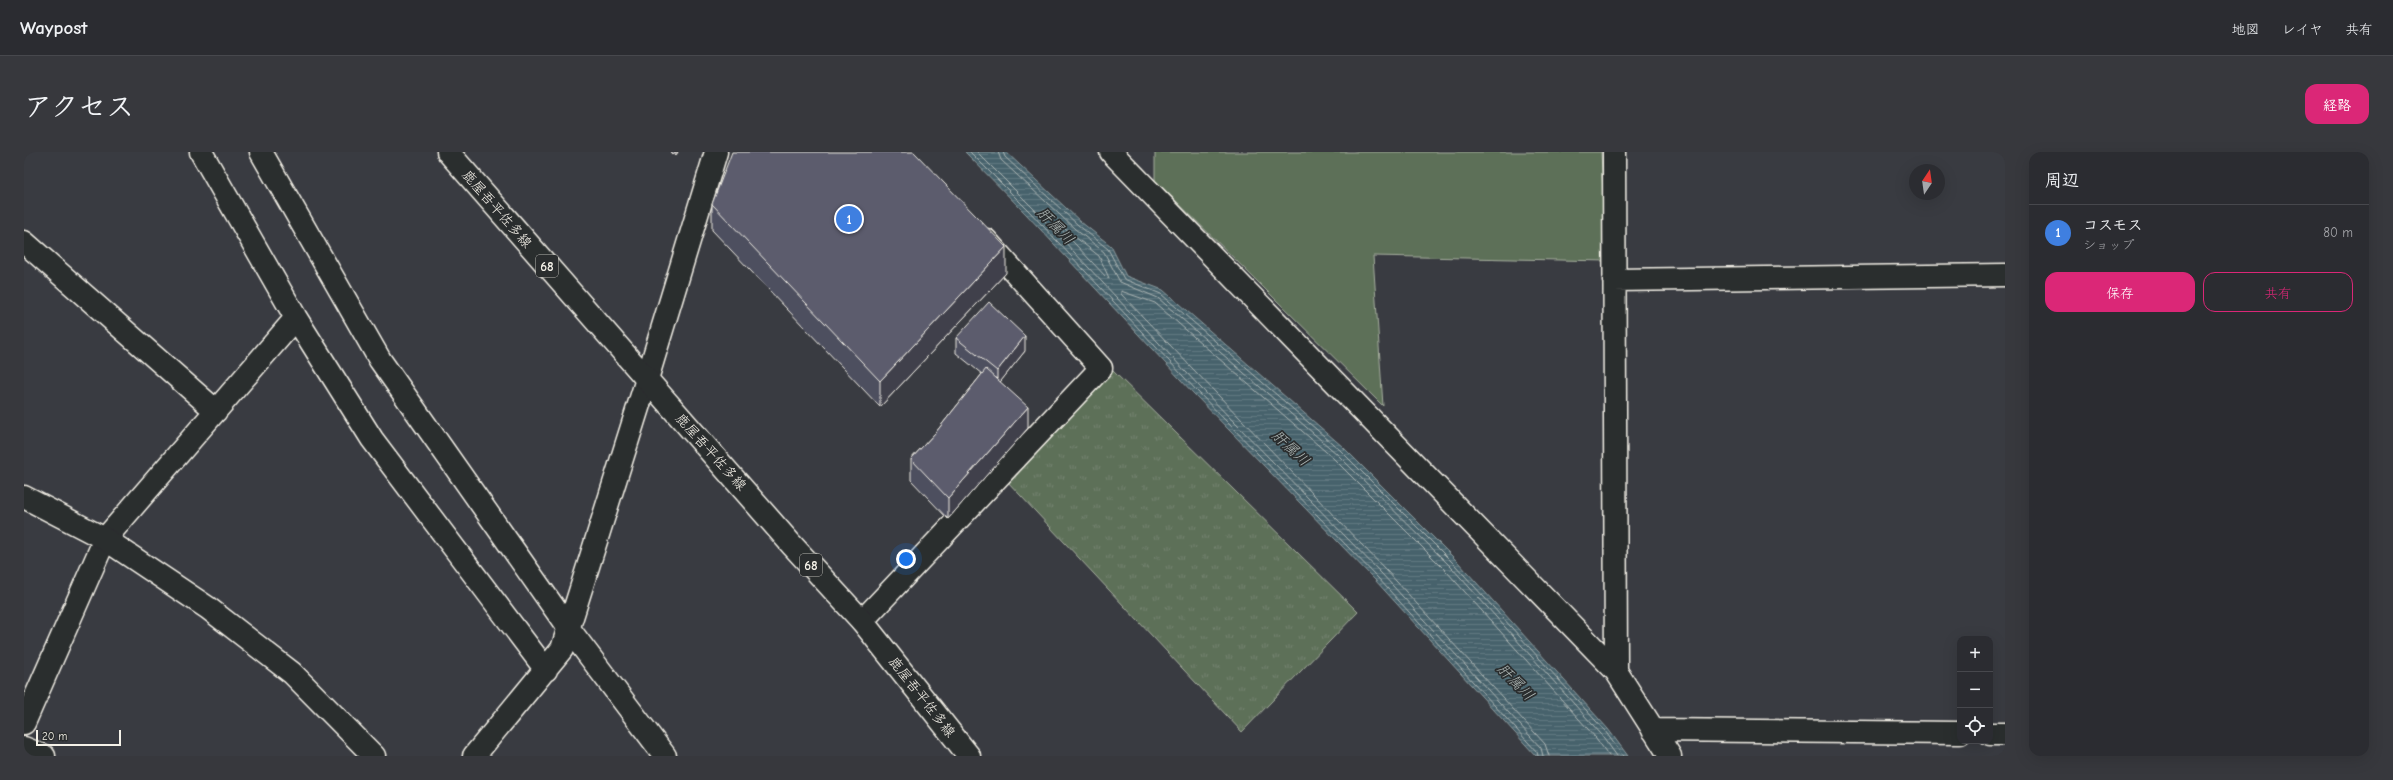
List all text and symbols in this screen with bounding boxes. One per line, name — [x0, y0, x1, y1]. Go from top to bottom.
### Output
text: Waypost — [20, 17, 88, 39]
text: 地図 — [2232, 21, 2260, 38]
text: レイヤ — [2282, 21, 2323, 38]
text: 共有 — [2345, 21, 2373, 38]
button: 経路 — [2305, 84, 2369, 124]
text: アクセス — [24, 91, 134, 123]
north arrow — [1909, 164, 1945, 200]
street label: 鹿屋吾平佐多線 — [458, 166, 536, 252]
text: 周辺 — [2045, 171, 2079, 190]
pin: 1 — [836, 204, 862, 234]
water label: 肝属川 — [1034, 204, 1078, 248]
text: コスモス — [2083, 216, 2142, 234]
text: 1 — [2055, 225, 2061, 240]
text: 80 m — [2323, 225, 2353, 240]
text: ショップ — [2083, 237, 2134, 252]
road number: 68 — [536, 255, 558, 277]
button: 保存 — [2045, 272, 2195, 312]
button: 共有 — [2203, 272, 2353, 312]
street label: 鹿屋吾平佐多線 — [672, 410, 750, 494]
water label: 肝属川 — [1268, 426, 1314, 470]
your location — [896, 549, 916, 569]
road number: 68 — [800, 554, 822, 576]
map controls — [1957, 636, 1993, 744]
button: + — [1957, 636, 1993, 672]
street label: 鹿屋吾平佐多線 — [885, 653, 959, 741]
water label: 肝属川 — [1494, 660, 1538, 704]
button: − — [1957, 672, 1993, 708]
button: locate — [1957, 708, 1993, 744]
scale bar — [36, 728, 121, 747]
text: 20 m — [42, 730, 67, 743]

